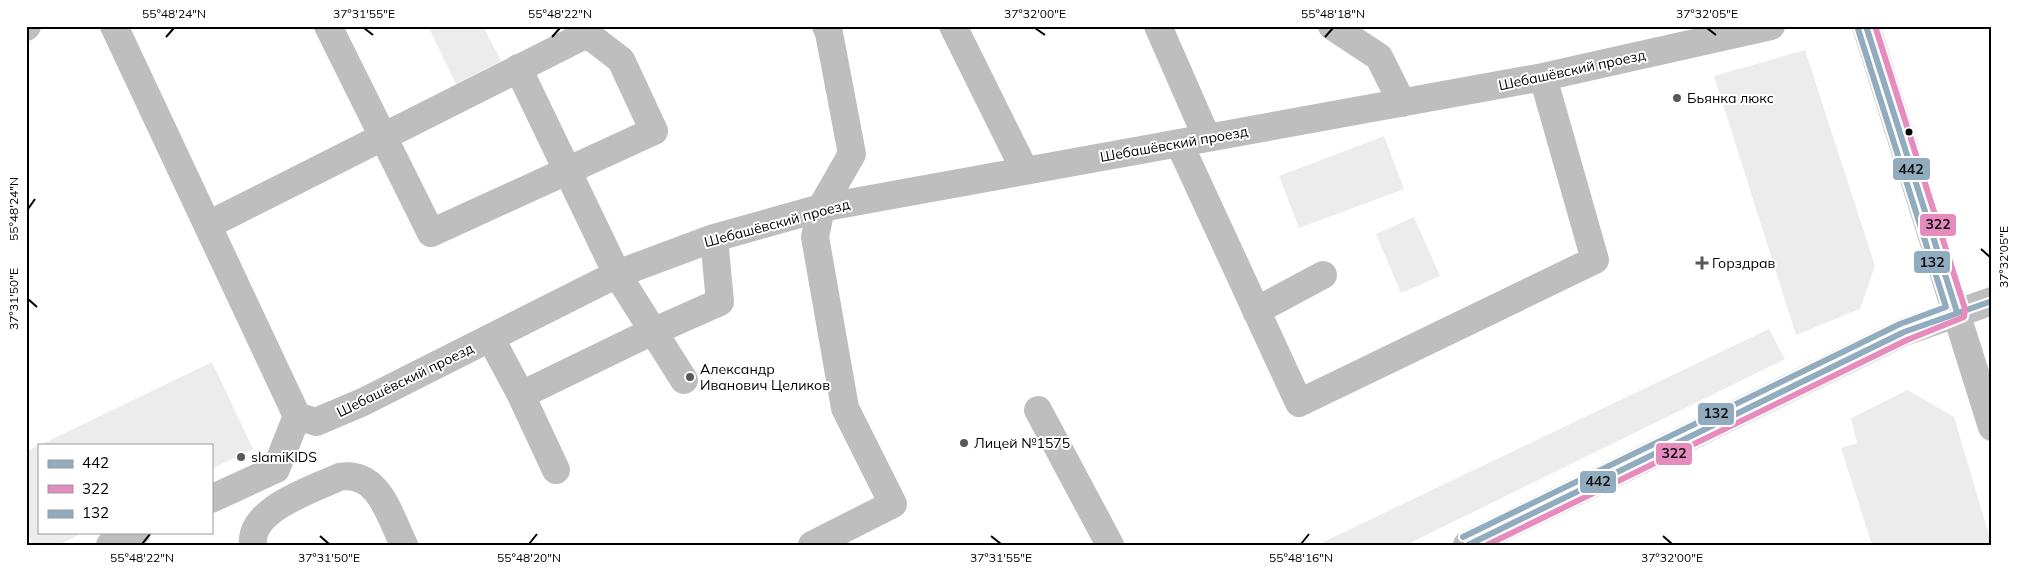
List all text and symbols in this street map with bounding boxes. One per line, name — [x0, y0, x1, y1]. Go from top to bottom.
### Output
text: 55°48'24"N — [142, 6, 206, 21]
text: 37°31'55"E — [333, 6, 395, 21]
text: 55°48'22"N — [528, 6, 592, 21]
text: 37°32'00"E — [1004, 6, 1066, 21]
text: 55°48'18"N — [1301, 6, 1365, 21]
text: 37°32'05"E — [1676, 6, 1738, 21]
street label: Шебашёвский проезд — [1497, 45, 1648, 94]
place label: Бьянка люкс — [1687, 89, 1774, 107]
marker: Бьянка люкс — [1671, 92, 1683, 104]
street label: Шебашёвский проезд — [1099, 122, 1250, 166]
unlabelled marker — [1904, 127, 1914, 137]
line badge: 442 — [1892, 157, 1931, 181]
text: 442 — [1898, 160, 1924, 178]
text: 55°48'24"N — [6, 177, 21, 241]
street label: Шебашёвский проезд — [702, 195, 852, 251]
line badge: 322 — [1919, 213, 1957, 237]
text: 322 — [1925, 215, 1951, 233]
text: 37°32'05"E — [1996, 226, 2011, 288]
line badge: 132 — [1913, 250, 1951, 274]
text: 132 — [1919, 253, 1945, 271]
place label: Горздрав — [1712, 254, 1776, 272]
marker: Горздрав — [1696, 257, 1708, 269]
text: 37°31'50"E — [6, 268, 21, 330]
street label: Шебашёвский проезд — [334, 339, 477, 421]
place label: Александр Иванович Целиков — [700, 360, 830, 394]
marker: Александр Иванович Целиков — [684, 371, 696, 383]
line badge: 132 — [1697, 402, 1735, 426]
text: 132 — [1703, 404, 1729, 422]
place label: Лицей №1575 — [974, 434, 1070, 452]
marker: Лицей №1575 — [958, 437, 970, 449]
line badge: 322 — [1655, 442, 1693, 466]
legend — [38, 444, 212, 534]
text: 322 — [1661, 444, 1687, 462]
place label: slamiKIDS — [251, 448, 317, 466]
marker: slamiKIDS — [235, 451, 247, 463]
text: 442 — [82, 453, 109, 472]
line badge: 442 — [1579, 470, 1617, 494]
text: 442 — [1585, 472, 1611, 490]
text: 322 — [82, 479, 109, 498]
text: 132 — [82, 503, 109, 522]
text: 55°48'22"N — [110, 550, 174, 565]
text: 37°31'50"E — [298, 550, 360, 565]
text: 55°48'20"N — [497, 550, 561, 565]
text: 37°31'55"E — [970, 550, 1032, 565]
text: 55°48'16"N — [1269, 550, 1333, 565]
text: 37°32'00"E — [1641, 550, 1703, 565]

